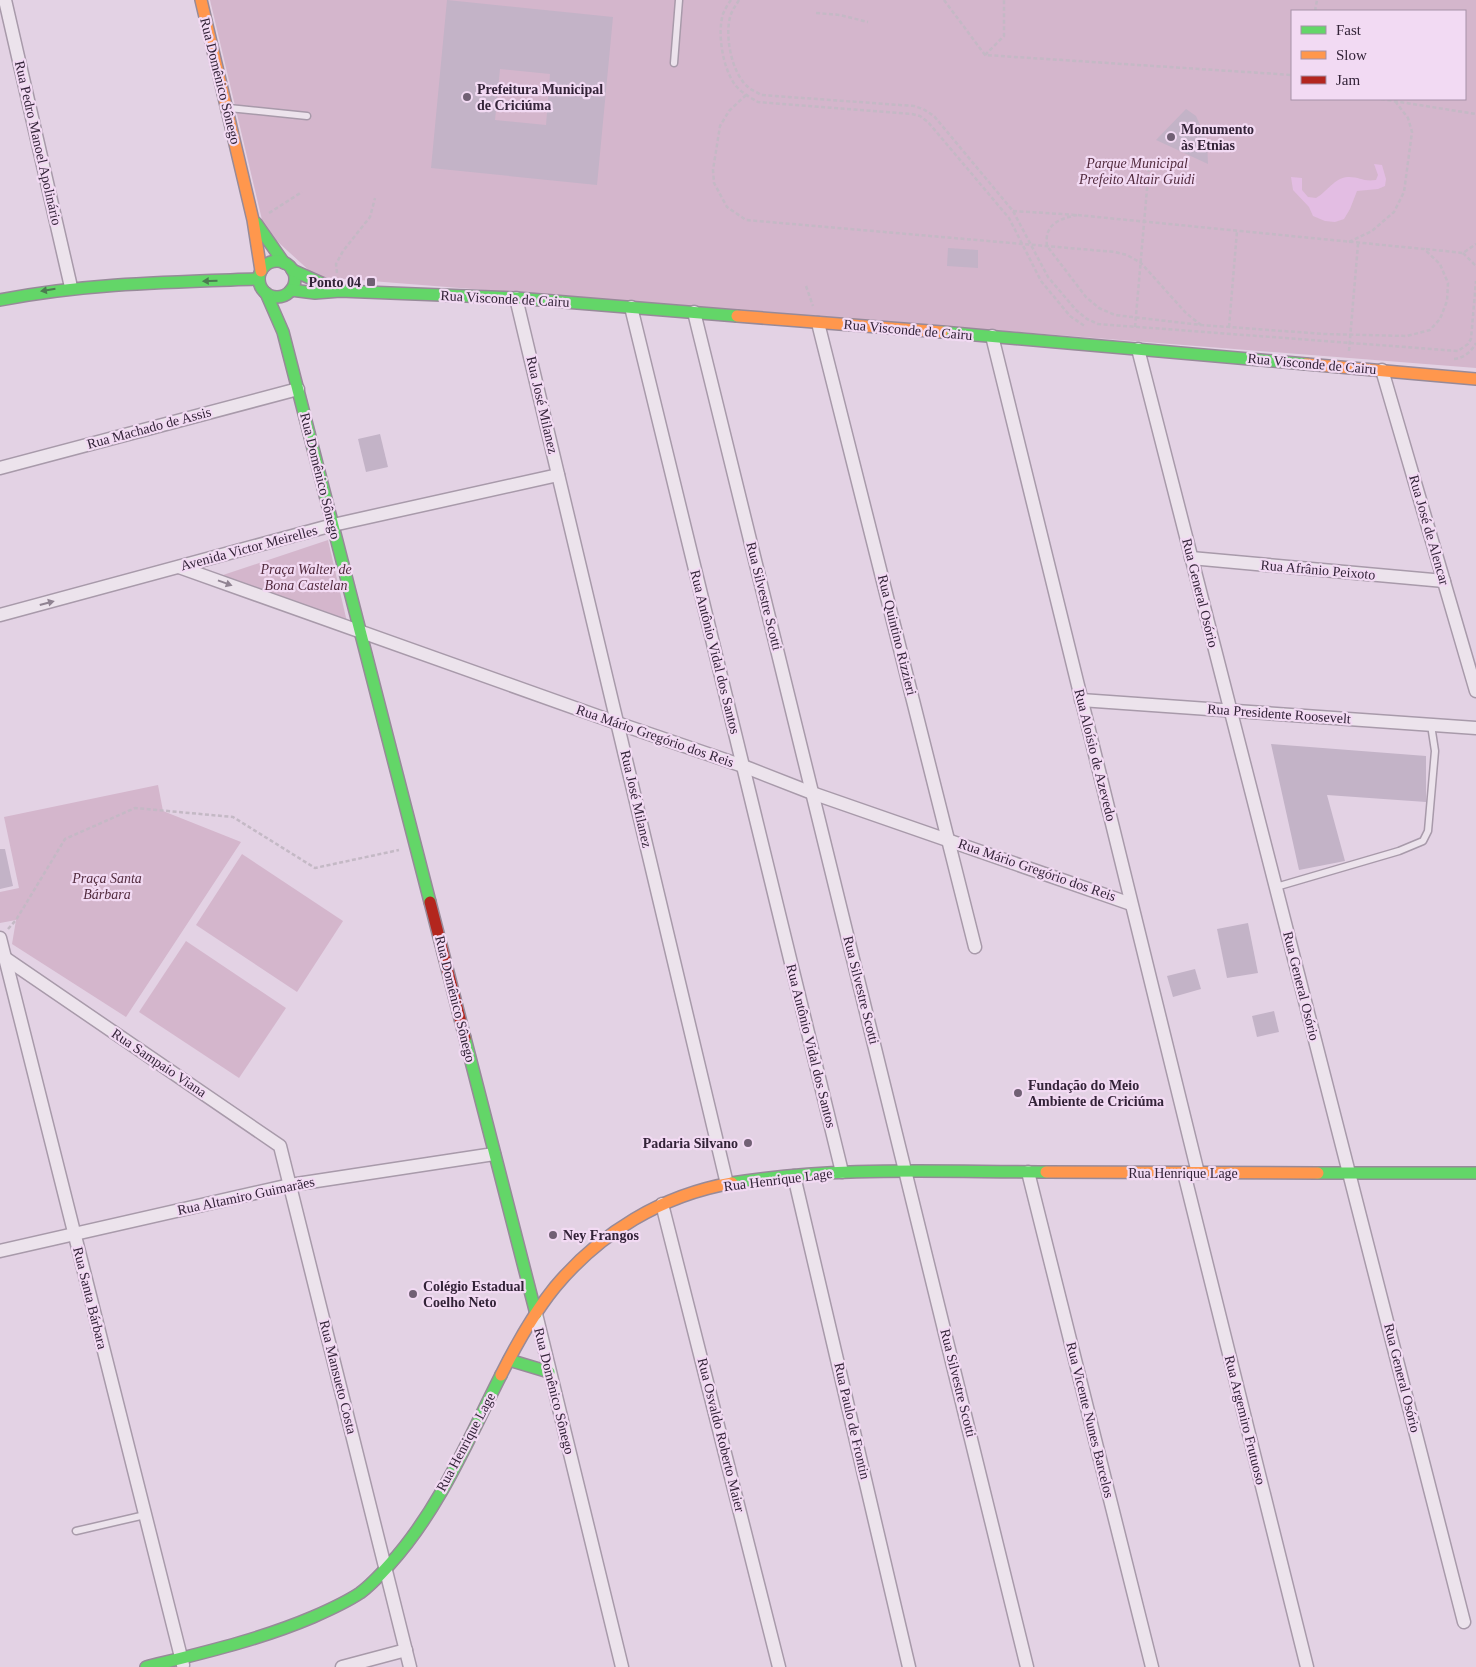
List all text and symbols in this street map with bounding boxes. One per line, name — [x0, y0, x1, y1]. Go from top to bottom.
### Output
legend — [1291, 10, 1466, 100]
street label: Rua Domênico Sônego — [197, 16, 243, 146]
text: Fast — [1336, 22, 1362, 38]
text: Slow — [1336, 47, 1367, 63]
street label: Rua Pedro Manoel Apolinário — [12, 59, 64, 227]
text: Jam — [1336, 72, 1360, 88]
place label: Prefeitura Municipal de Criciúma — [477, 82, 603, 113]
marker: Prefeitura Municipal de Criciúma — [461, 91, 473, 103]
place label: Monumento às Etnias — [1181, 122, 1254, 153]
marker: Monumento às Etnias — [1165, 131, 1177, 143]
park label: Parque Municipal Prefeito Altair Guidi — [1078, 156, 1195, 187]
place label: Ponto 04 — [309, 275, 361, 290]
marker: Ponto 04 — [365, 276, 377, 288]
one-way arrow — [202, 277, 218, 285]
one-way arrow — [40, 287, 56, 295]
street label: Rua Visconde de Cairu — [440, 288, 570, 310]
street label: Rua Visconde de Cairu — [843, 317, 973, 343]
street label: Rua Visconde de Cairu — [1247, 351, 1377, 377]
street label: Rua José Milanez — [523, 355, 561, 455]
street label: Rua Machado de Assis — [85, 404, 213, 452]
street label: Rua Domênico Sônego — [297, 411, 343, 541]
street label: Rua José de Alencar — [1406, 473, 1452, 587]
street label: Avenida Victor Meirelles — [179, 523, 319, 573]
street label: Rua General Osório — [1179, 537, 1221, 649]
street label: Rua Silvestre Scotti — [743, 540, 785, 652]
street label: Rua Afrânio Peixoto — [1260, 558, 1376, 582]
park label: Praça Walter de Bona Castelan — [259, 562, 352, 593]
street label: Rua Antônio Vidal dos Santos — [687, 568, 743, 736]
street label: Rua Quintino Rizzieri — [875, 573, 919, 697]
one-way arrow — [217, 580, 232, 588]
one-way arrow — [40, 598, 55, 606]
street label: Rua Aloísio de Azevedo — [1071, 687, 1119, 823]
street label: Rua Mário Gregório dos Reis — [574, 702, 736, 770]
street label: Rua Presidente Roosevelt — [1207, 702, 1351, 727]
street label: Rua José Milanez — [617, 749, 655, 849]
street label: Rua Mário Gregório dos Reis — [956, 836, 1118, 904]
park label: Praça Santa Bárbara — [71, 871, 142, 902]
street label: Rua General Osório — [1280, 930, 1322, 1042]
street label: Rua Domênico Sônego — [432, 934, 478, 1064]
street label: Rua Silvestre Scotti — [840, 934, 882, 1046]
street label: Rua Antônio Vidal dos Santos — [783, 962, 839, 1130]
street label: Rua Sampaio Viana — [109, 1026, 210, 1101]
place label: Fundação do Meio Ambiente de Criciúma — [1028, 1078, 1164, 1109]
marker: Fundação do Meio Ambiente de Criciúma — [1012, 1087, 1024, 1099]
place label: Padaria Silvano — [643, 1136, 738, 1151]
marker: Padaria Silvano — [742, 1137, 754, 1149]
street label: Rua Henrique Lage — [723, 1166, 833, 1194]
street label: Rua Henrique Lage — [1128, 1166, 1238, 1181]
street label: Rua Altamiro Guimarães — [176, 1174, 316, 1218]
place label: Ney Frangos — [563, 1228, 639, 1243]
marker: Ney Frangos — [547, 1229, 559, 1241]
street label: Rua Santa Bárbara — [70, 1245, 110, 1351]
place label: Colégio Estadual Coelho Neto — [423, 1279, 525, 1310]
marker: Colégio Estadual Coelho Neto — [407, 1288, 419, 1300]
street label: Rua Mansueto Costa — [317, 1319, 360, 1436]
street label: Rua General Osório — [1381, 1322, 1423, 1434]
street label: Rua Domênico Sônego — [531, 1326, 577, 1456]
street label: Rua Silvestre Scotti — [937, 1327, 979, 1439]
street label: Rua Vicente Nunes Barcelos — [1063, 1340, 1117, 1500]
street label: Rua Argemiro Frutuoso — [1222, 1354, 1268, 1486]
street label: Rua Osvaldo Roberto Maier — [695, 1356, 747, 1514]
street label: Rua Paulo de Frontin — [831, 1361, 873, 1481]
street label: Rua Henrique Lage — [434, 1390, 498, 1494]

